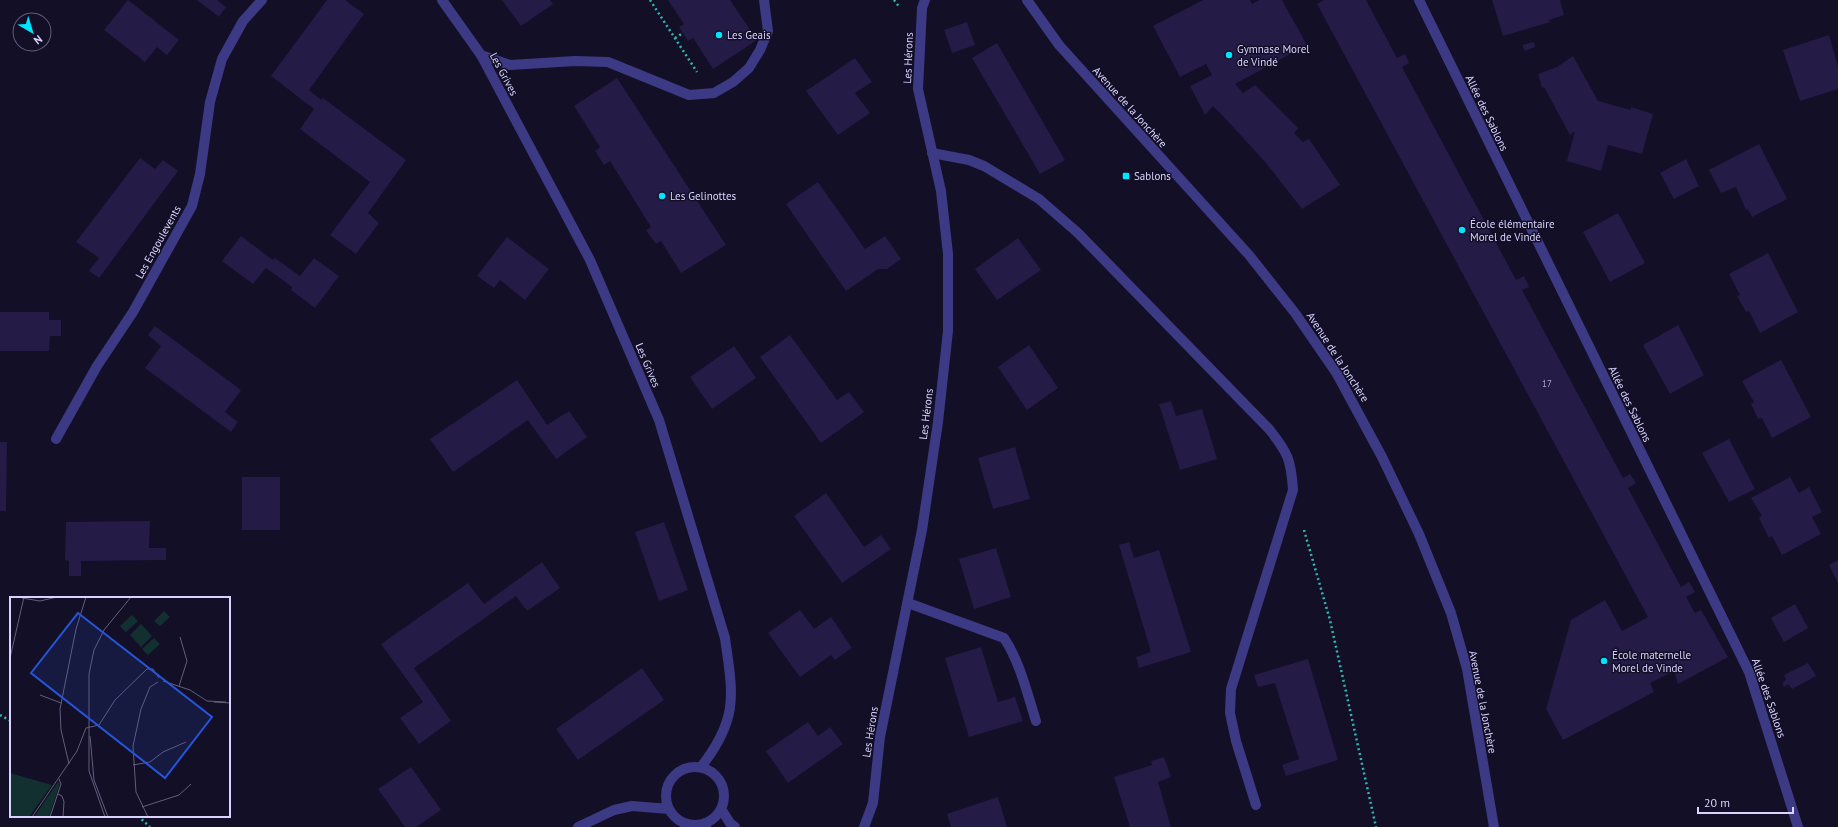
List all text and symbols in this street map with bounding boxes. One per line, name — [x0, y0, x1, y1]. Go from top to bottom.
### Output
north arrow — [12, 12, 52, 52]
place label: Les Geais — [727, 28, 771, 42]
marker: Les Geais — [714, 30, 724, 40]
text: N — [31, 32, 45, 48]
street label: Les Hérons — [900, 32, 916, 84]
place label: Gymnase Morel de Vindé — [1237, 42, 1310, 69]
street label: Les Grives — [487, 50, 521, 98]
marker: Gymnase Morel de Vindé — [1224, 50, 1234, 60]
street label: Avenue de la Jonchère — [1090, 64, 1170, 151]
street label: Allée des Sablons — [1463, 73, 1512, 154]
place label: Sablons — [1134, 169, 1171, 183]
marker: Sablons — [1121, 171, 1131, 181]
place label: Les Gelinottes — [670, 189, 737, 203]
marker: Les Gelinottes — [657, 191, 667, 201]
street label: Les Engoulevents — [132, 203, 184, 281]
place label: École élémentaire Morel de Vindé — [1470, 217, 1555, 244]
marker: École élémentaire Morel de Vindé — [1457, 225, 1467, 235]
street label: Avenue de la Jonchère — [1304, 309, 1373, 405]
street label: Les Grives — [632, 341, 664, 390]
street label: Allée des Sablons — [1606, 364, 1655, 445]
house number: 17 — [1542, 378, 1552, 389]
street label: Les Hérons — [916, 387, 936, 440]
inset map — [10, 597, 230, 817]
place label: École maternelle Morel de Vinde — [1612, 648, 1692, 675]
street label: Avenue de la Jonchère — [1466, 649, 1500, 755]
marker: École maternelle Morel de Vinde — [1599, 656, 1609, 666]
street label: Allée des Sablons — [1749, 657, 1789, 740]
street label: Les Hérons — [859, 705, 881, 759]
scale bar — [1698, 789, 1793, 815]
text: 20 m — [1704, 795, 1730, 810]

